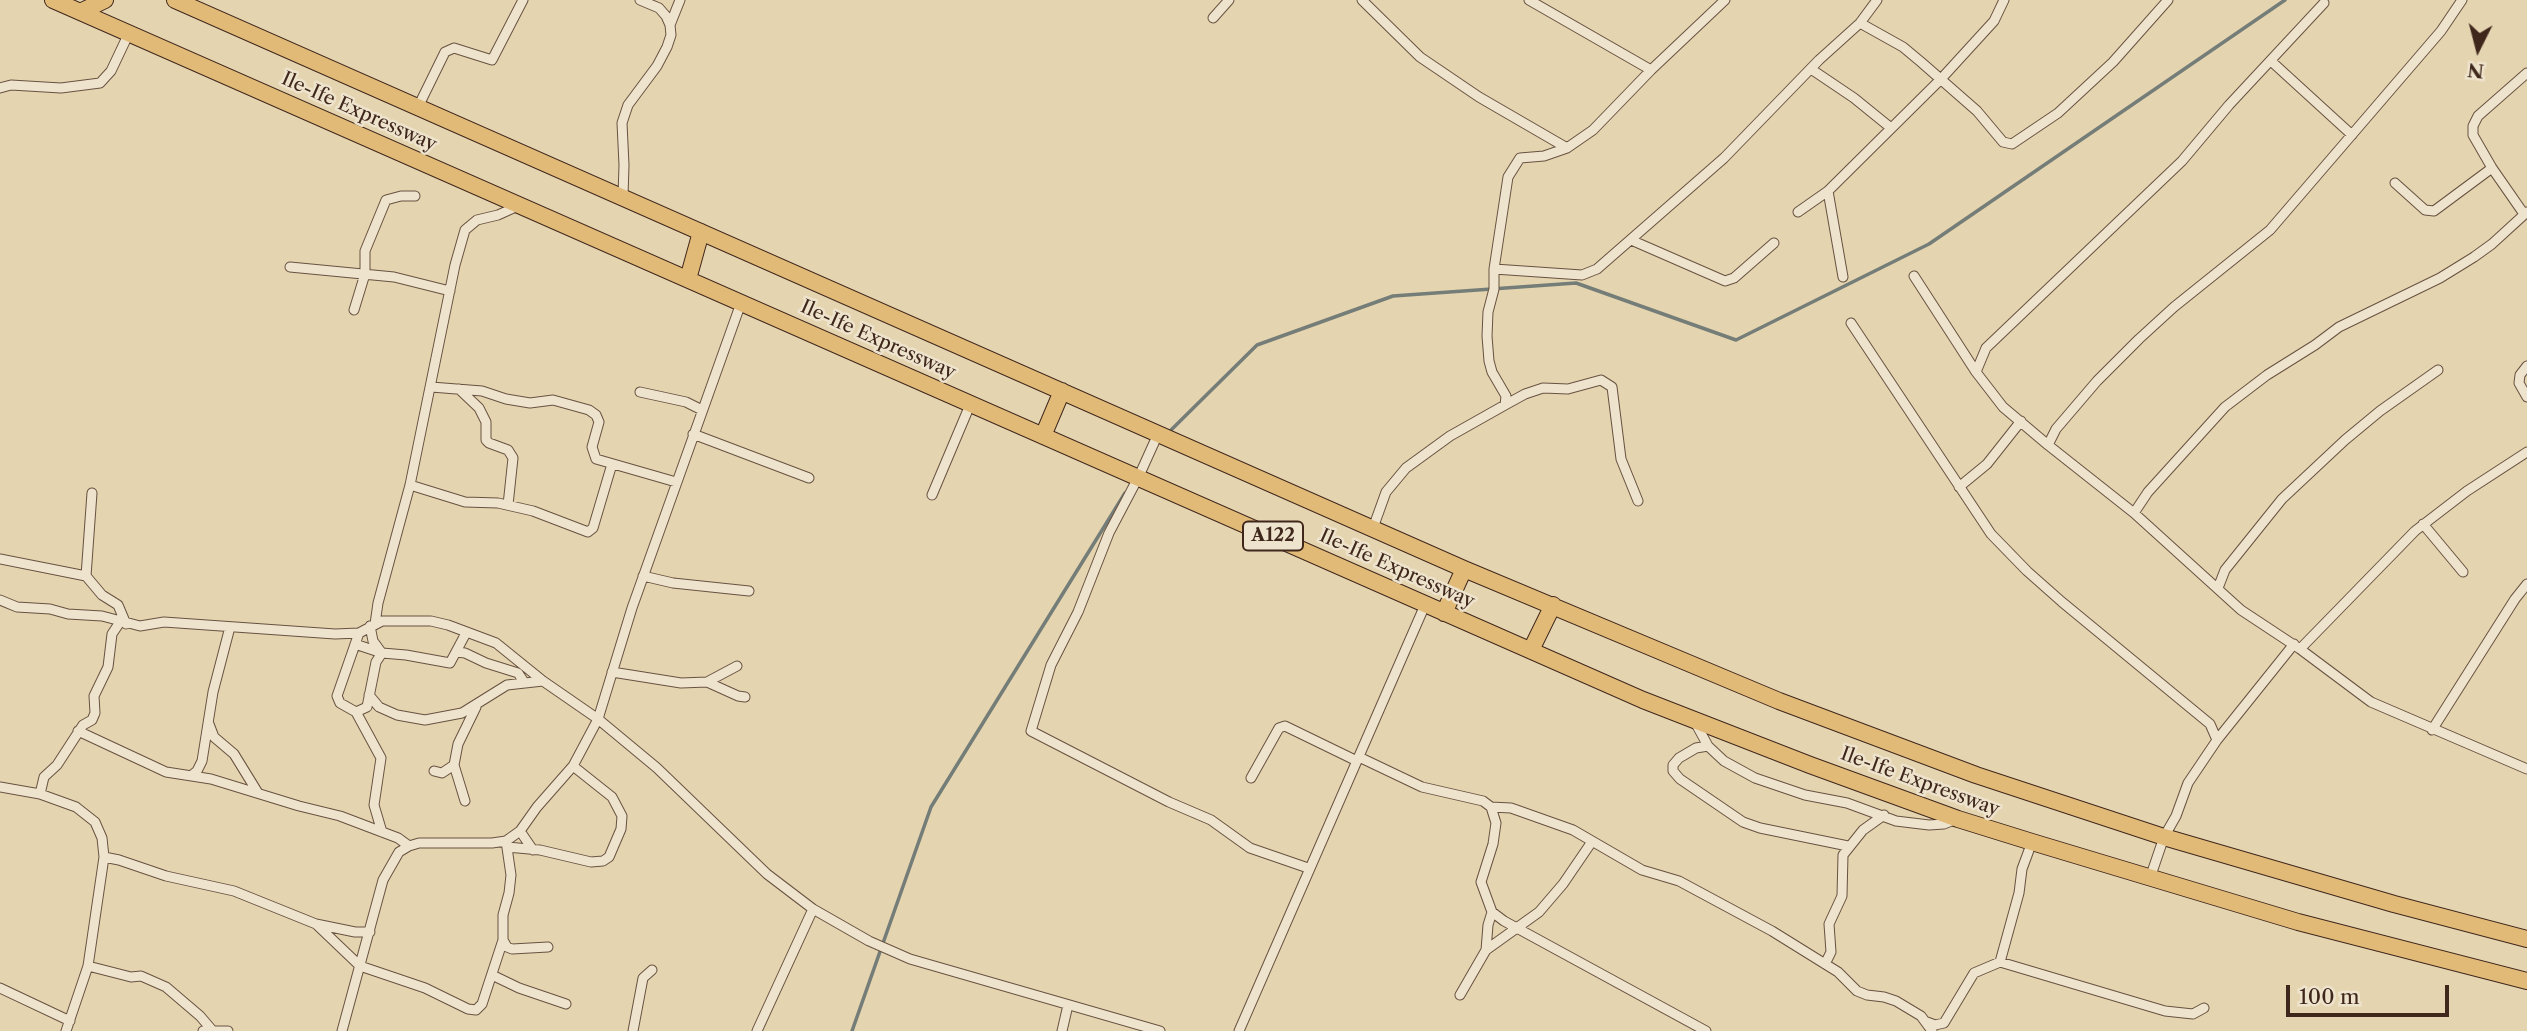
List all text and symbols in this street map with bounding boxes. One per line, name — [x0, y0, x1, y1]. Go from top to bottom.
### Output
north arrow — [2443, 14, 2513, 84]
text: N — [2466, 58, 2485, 83]
street label: Ile-Ife Expressway — [278, 68, 440, 156]
street label: Ile-Ife Expressway — [797, 296, 959, 384]
road number: A122 — [1243, 522, 1303, 550]
street label: Ile-Ife Expressway — [1316, 525, 1478, 613]
street label: Ile-Ife Expressway — [1837, 743, 2003, 821]
scale bar — [2289, 972, 2452, 1016]
text: 100 m — [2299, 984, 2360, 1009]

